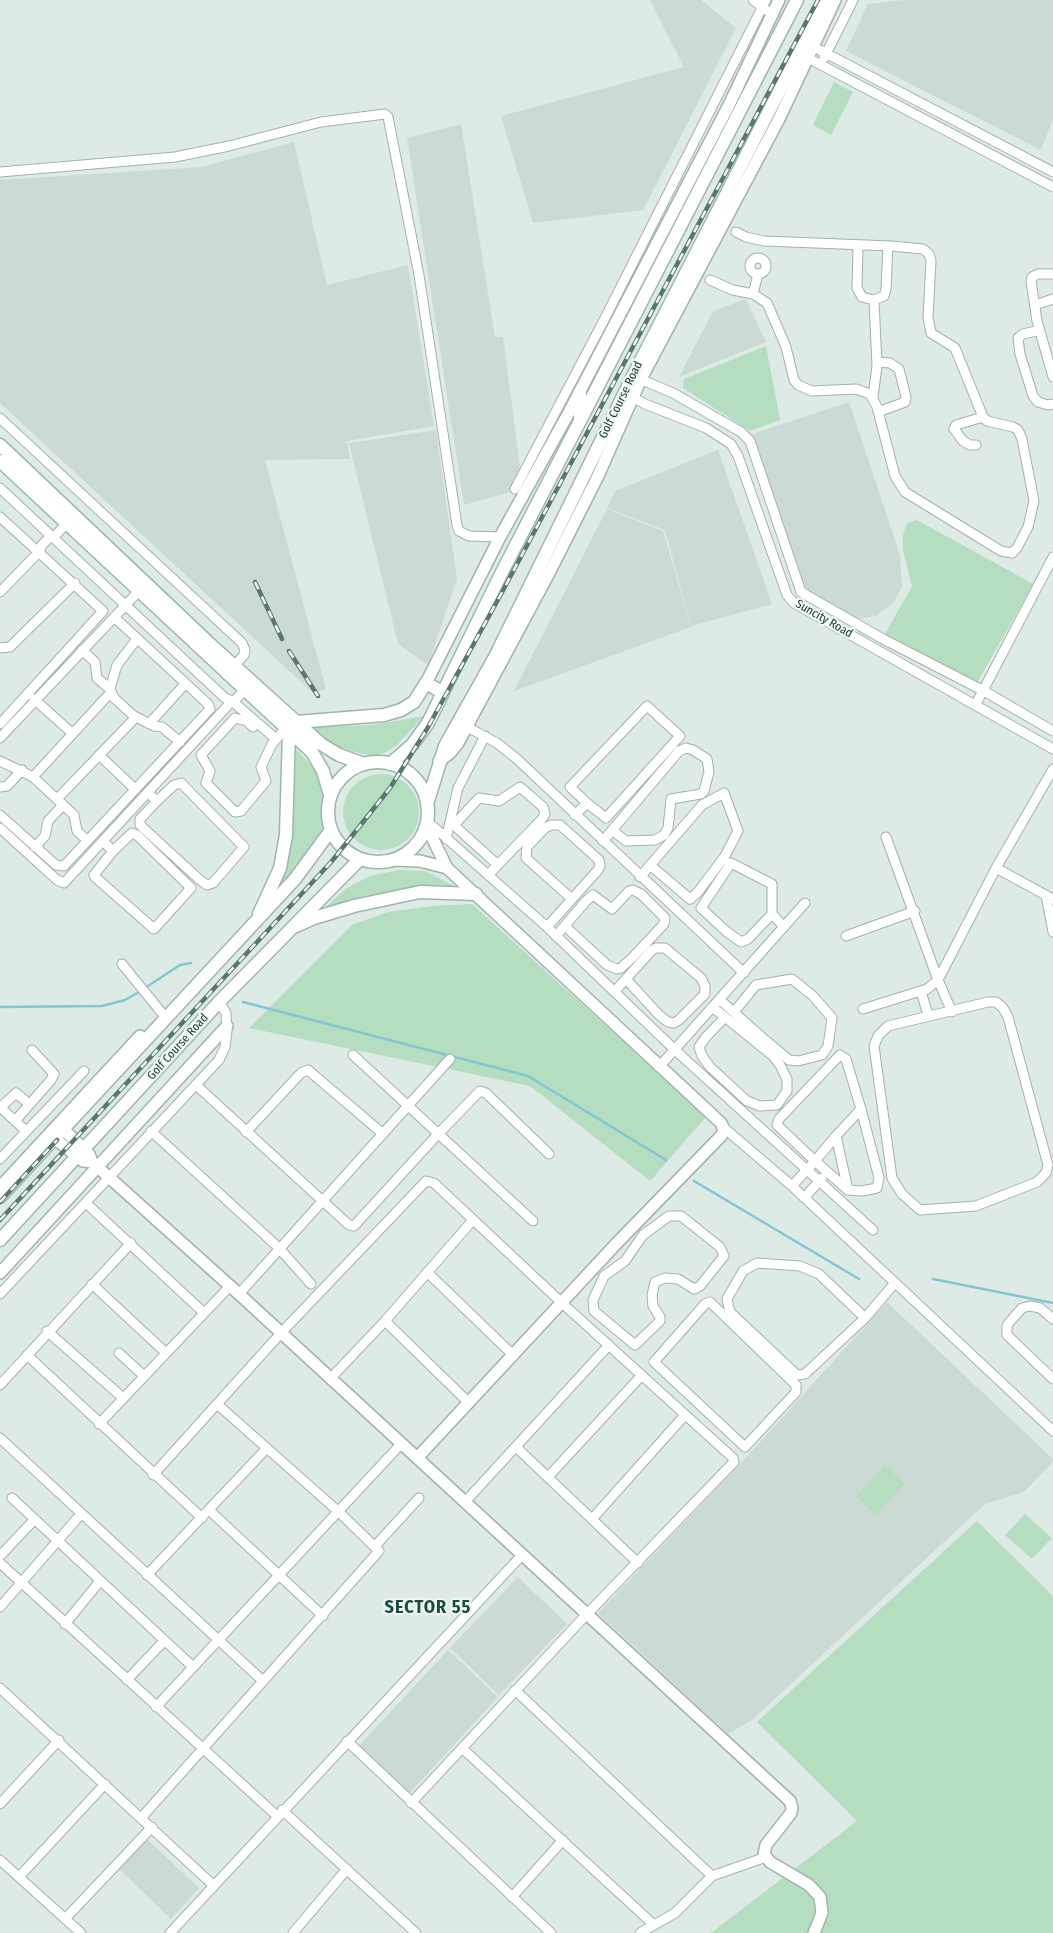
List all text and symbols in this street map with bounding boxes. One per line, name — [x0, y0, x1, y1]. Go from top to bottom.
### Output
street label: Golf Course Road — [596, 359, 646, 441]
street label: Suncity Road — [793, 597, 855, 641]
street label: Golf Course Road — [145, 1011, 211, 1083]
district label: SECTOR 55 — [383, 1597, 473, 1619]

